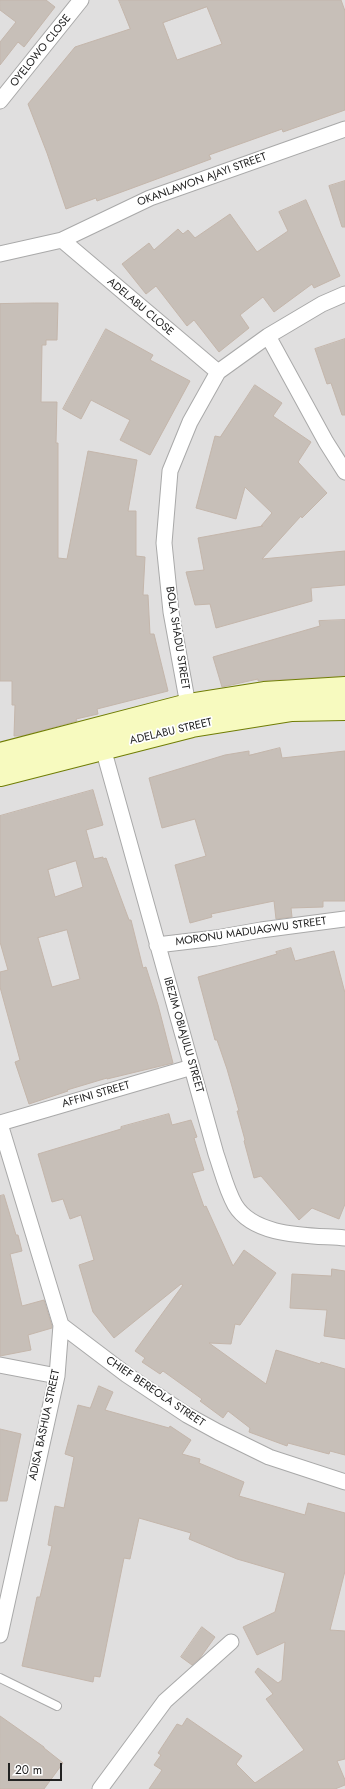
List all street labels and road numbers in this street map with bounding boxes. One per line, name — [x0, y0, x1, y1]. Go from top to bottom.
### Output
street label: OYELOWO CLOSE — [8, 12, 74, 90]
street label: OKANLAWON AJAYI STREET — [136, 150, 268, 210]
street label: ADELABU CLOSE — [104, 275, 176, 339]
street label: BOLA SHADU STREET — [162, 586, 192, 690]
street label: ADELABU STREET — [129, 716, 213, 748]
street label: MORONU MADUAGWU STREET — [175, 915, 327, 949]
street label: IBEZIM OBIAJULU STREET — [160, 976, 206, 1094]
street label: AFFINI STREET — [61, 1079, 131, 1111]
street label: CHIEF BEREOLA STREET — [103, 1354, 207, 1430]
street label: ADISA BASHUA STREET — [27, 1368, 63, 1482]

